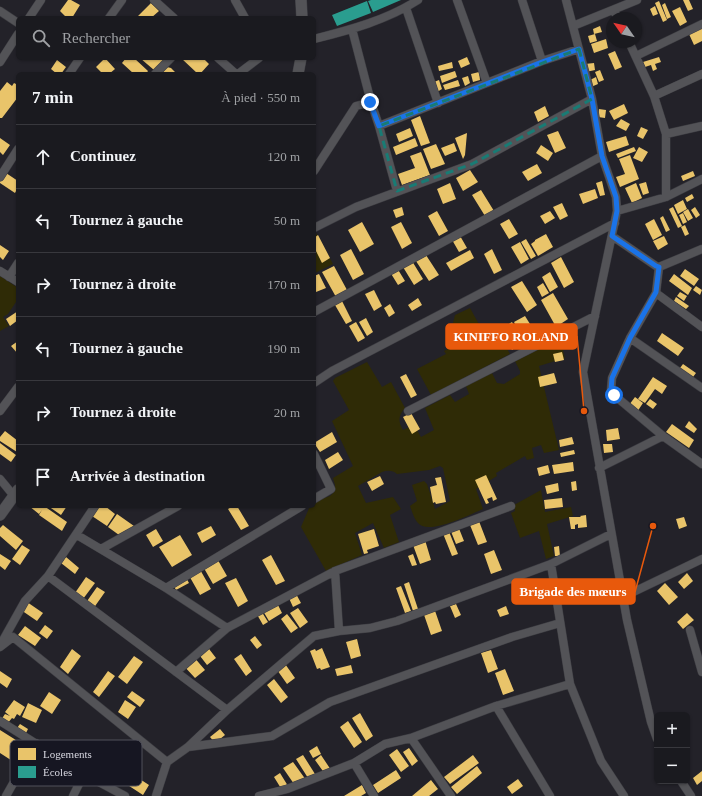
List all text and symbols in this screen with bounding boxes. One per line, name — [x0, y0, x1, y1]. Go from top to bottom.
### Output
north arrow — [606, 12, 642, 48]
search box — [16, 16, 316, 60]
icon: search — [30, 27, 52, 49]
text: Rechercher — [62, 30, 130, 46]
text: 7 min — [32, 88, 73, 107]
text: À pied · 550 m — [221, 90, 300, 105]
route end — [361, 93, 379, 111]
icon: ahead — [32, 146, 54, 168]
text: Continuez — [70, 148, 136, 164]
text: 120 m — [267, 149, 300, 164]
icon: left — [32, 210, 54, 232]
text: Tournez à gauche — [70, 212, 183, 228]
text: 50 m — [274, 213, 300, 228]
icon: right — [32, 274, 54, 296]
text: Tournez à droite — [70, 276, 176, 292]
text: 170 m — [267, 277, 300, 292]
callout: KINIFFO ROLAND — [446, 324, 577, 349]
text: KINIFFO ROLAND — [453, 329, 569, 344]
icon: left — [32, 338, 54, 360]
text: Tournez à gauche — [70, 340, 183, 356]
text: 190 m — [267, 341, 300, 356]
route start — [605, 386, 623, 404]
icon: right — [32, 402, 54, 424]
text: Tournez à droite — [70, 404, 176, 420]
text: 20 m — [274, 405, 300, 420]
icon: arrive — [32, 466, 54, 488]
text: Arrivée à destination — [70, 468, 205, 484]
callout: Brigade des mœurs — [512, 579, 635, 604]
text: Brigade des mœurs — [520, 584, 626, 599]
map controls — [654, 712, 690, 784]
button: + — [654, 712, 690, 748]
legend — [10, 740, 142, 786]
text: Logements — [43, 748, 92, 760]
button: − — [654, 748, 690, 784]
text: Écoles — [43, 766, 72, 778]

